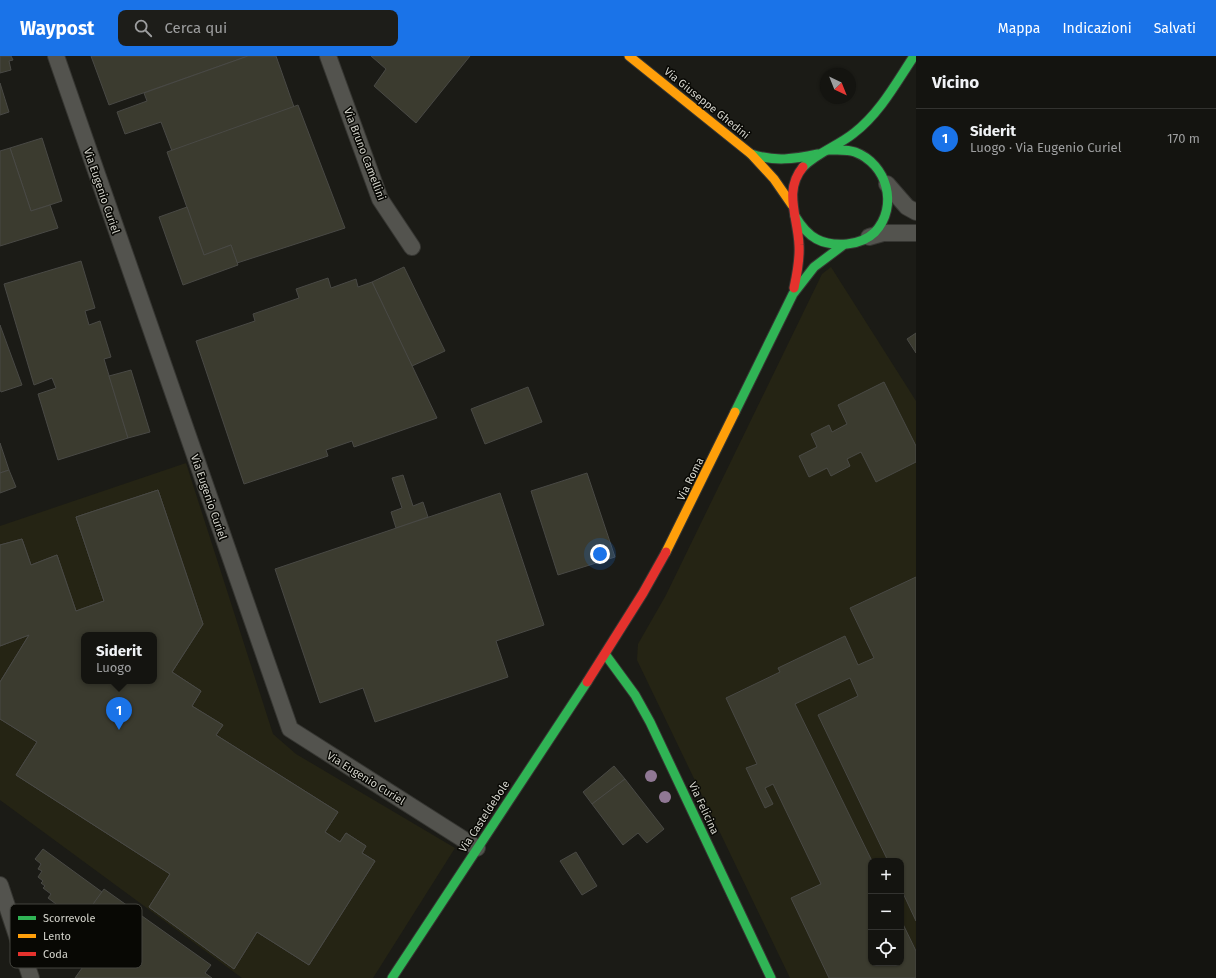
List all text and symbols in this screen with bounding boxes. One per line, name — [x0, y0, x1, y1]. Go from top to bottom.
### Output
search box — [118, 10, 398, 46]
text: Waypost — [20, 17, 94, 40]
icon: search — [132, 17, 154, 39]
text: Cerca qui — [164, 19, 227, 37]
text: Mappa — [998, 20, 1040, 37]
text: Indicazioni — [1062, 20, 1132, 37]
text: Salvati — [1154, 20, 1196, 37]
street label: Via Giuseppe Ghedini — [661, 65, 752, 142]
north arrow — [820, 68, 856, 104]
text: Vicino — [932, 72, 979, 93]
street label: Via Bruno Camellini — [341, 106, 388, 202]
text: Siderit — [970, 122, 1016, 140]
text: 1 — [942, 131, 948, 146]
text: 170 m — [1167, 131, 1200, 146]
text: Luogo · Via Eugenio Curiel — [970, 140, 1122, 155]
street label: Via Eugenio Curiel — [81, 147, 122, 236]
street label: Via Eugenio Curiel — [188, 453, 229, 542]
street label: Via Roma — [674, 455, 706, 503]
your location — [590, 544, 610, 564]
popup — [81, 632, 157, 684]
text: Siderit — [96, 642, 142, 660]
text: Luogo — [96, 660, 132, 675]
pin: 1 — [106, 697, 132, 730]
street label: Via Eugenio Curiel — [324, 749, 407, 808]
street label: Via Casteldebole — [456, 778, 512, 855]
street label: Via Felicina — [686, 780, 721, 836]
map controls — [868, 858, 904, 966]
button: + — [868, 858, 904, 894]
button: − — [868, 894, 904, 930]
legend — [10, 904, 142, 968]
text: Scorrevole — [43, 912, 96, 925]
text: Lento — [43, 930, 71, 943]
button: locate — [868, 930, 904, 966]
text: Coda — [43, 948, 68, 961]

